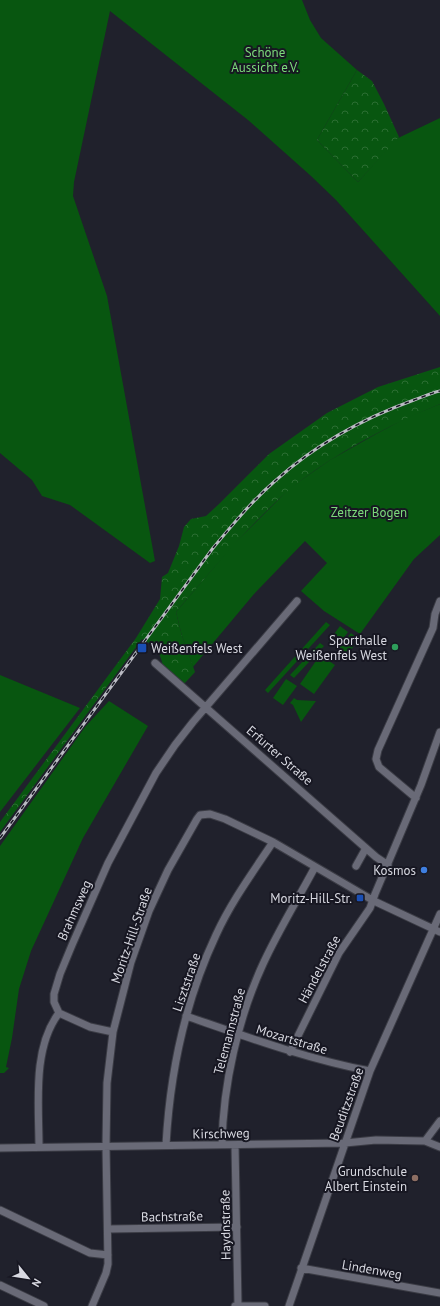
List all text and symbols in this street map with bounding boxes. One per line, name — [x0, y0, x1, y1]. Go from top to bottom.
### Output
park label: Schöne Aussicht e.V. — [231, 44, 299, 76]
park label: Zeitzer Bogen — [331, 504, 407, 521]
place label: Sporthalle Weißenfels West — [295, 632, 388, 664]
place label: Weißenfels West — [151, 640, 243, 657]
marker: Weißenfels West — [136, 642, 148, 654]
marker: Sporthalle Weißenfels West — [390, 642, 400, 652]
street label: Erfurter Straße — [243, 722, 316, 789]
place label: Kosmos — [373, 862, 416, 879]
marker: Kosmos — [419, 865, 429, 875]
street label: Brahmsweg — [54, 877, 95, 943]
street label: Moritz-Hill-Straße — [107, 885, 156, 985]
place label: Moritz-Hill-Str. — [270, 890, 352, 907]
marker: Moritz-Hill-Str. — [355, 893, 365, 903]
street label: Händelstraße — [294, 932, 344, 1006]
street label: Lisztstraße — [169, 951, 204, 1014]
street label: Telemannstraße — [210, 986, 249, 1076]
street label: Mozartstraße — [254, 1021, 330, 1058]
street label: Beuditzstraße — [325, 1065, 368, 1143]
street label: Kirschweg — [192, 1125, 250, 1142]
place label: Grundschule Albert Einstein — [325, 1163, 407, 1195]
marker: Grundschule Albert Einstein — [410, 1173, 420, 1183]
street label: Haydnstraße — [216, 1190, 235, 1260]
street label: Bachstraße — [141, 1207, 203, 1226]
street label: Lindenweg — [340, 1256, 403, 1283]
north arrow — [8, 1258, 48, 1298]
text: N — [29, 1276, 45, 1290]

